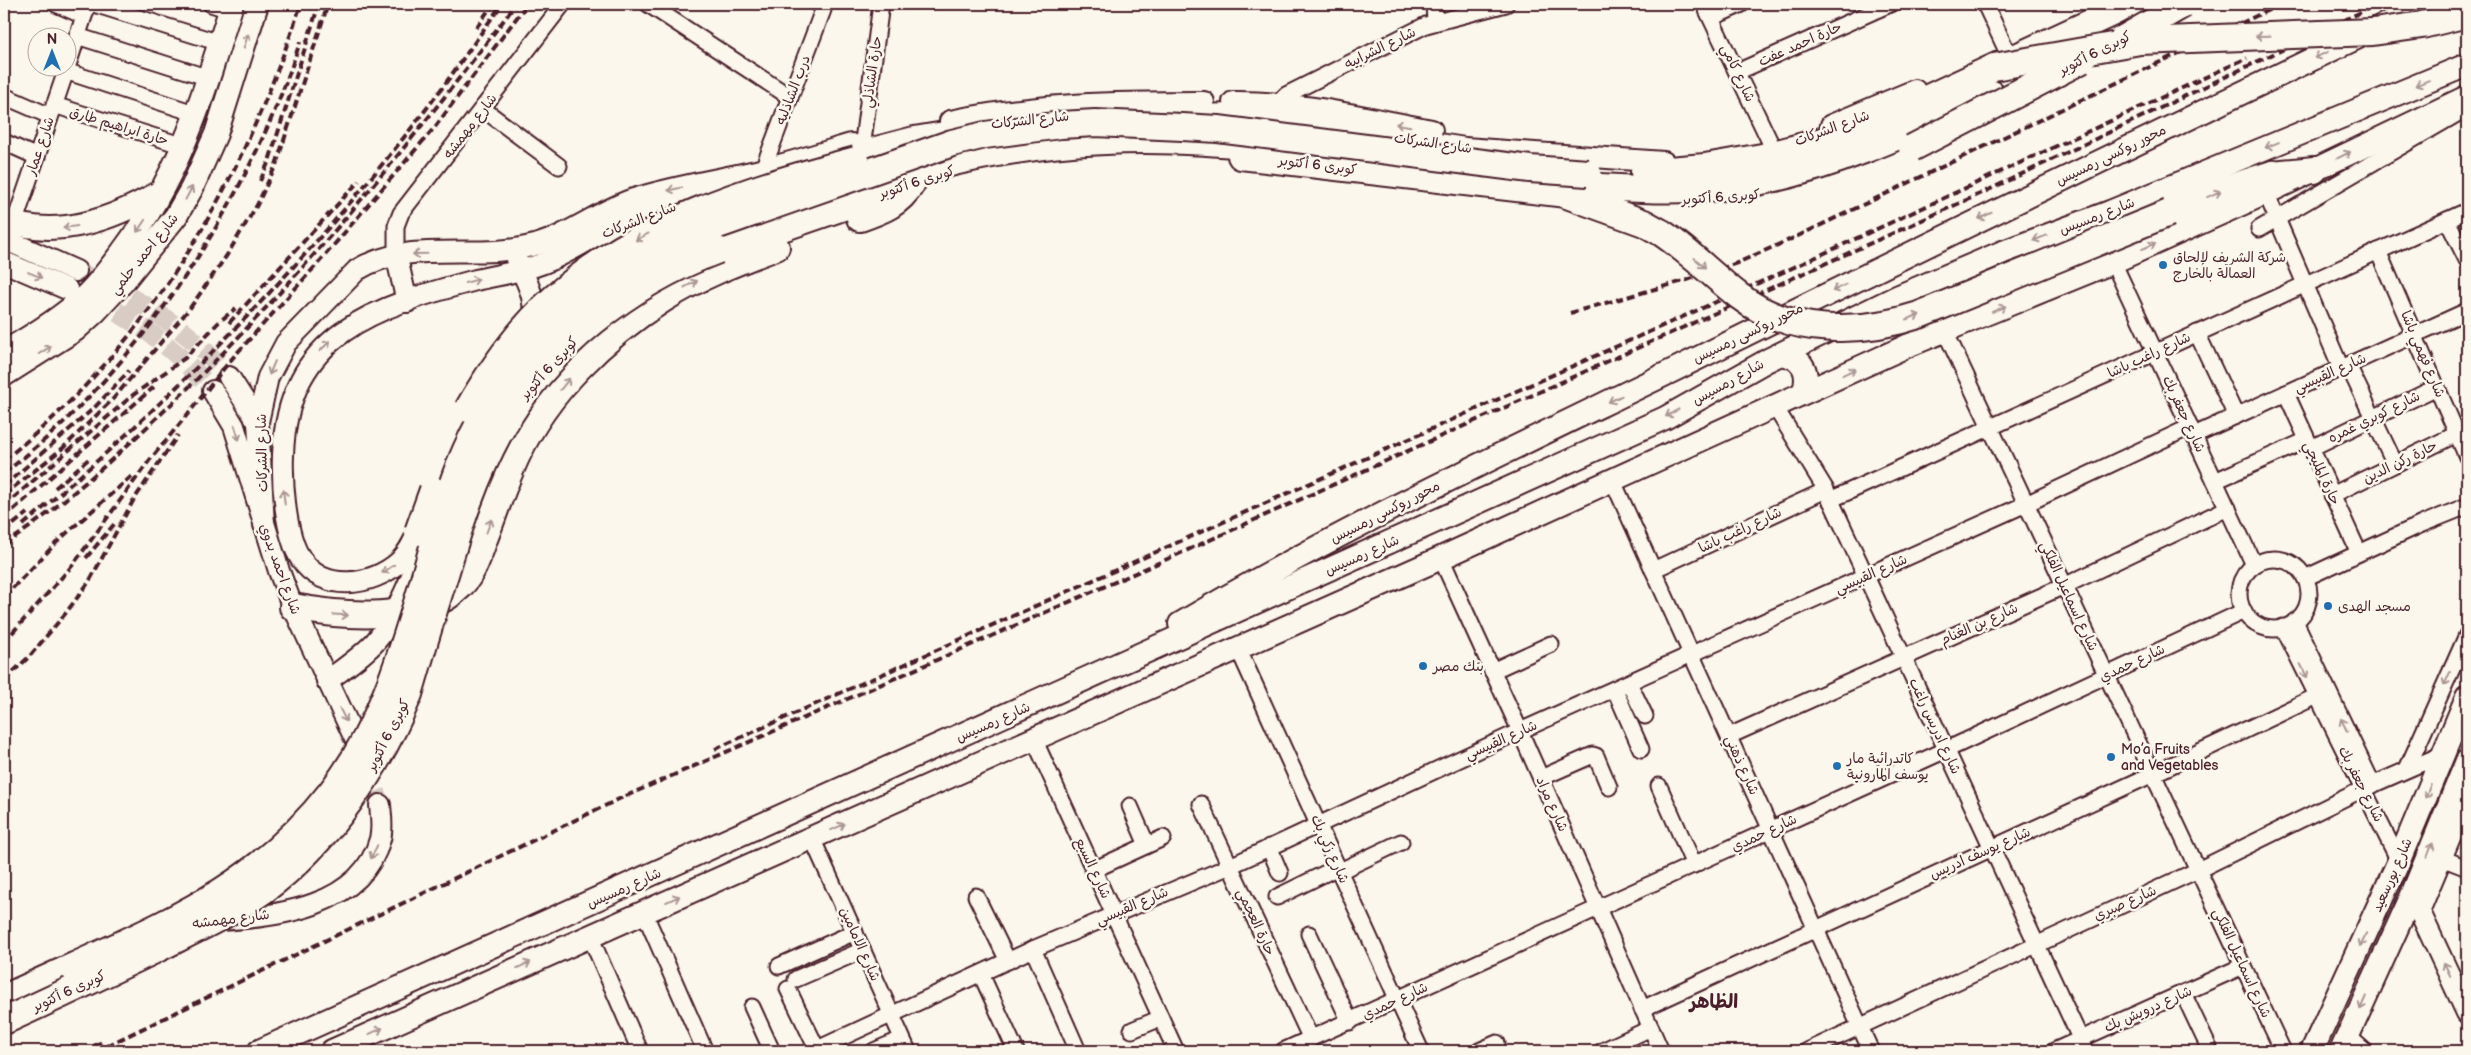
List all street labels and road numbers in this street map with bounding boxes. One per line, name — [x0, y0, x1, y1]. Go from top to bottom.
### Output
street label: حارة احمد عفت — [1756, 18, 1844, 70]
street label: شارع الشرابيه — [1342, 23, 1419, 73]
street label: كوبرى 6 أكتوبر — [2055, 28, 2134, 80]
street label: حارة الشاذلي — [859, 35, 889, 110]
street label: شارع كامي — [1714, 41, 1759, 106]
street label: درب الشاذليه — [772, 53, 814, 127]
street label: شارع مهمشه — [439, 90, 501, 162]
street label: حارة ابراهيم طارق — [67, 103, 171, 151]
street label: شارع الشركات — [990, 107, 1070, 134]
street label: شارع الشركات — [1792, 107, 1872, 150]
street label: شارع عمار — [22, 114, 59, 179]
street label: محور روكسى رمسيس — [2053, 121, 2169, 189]
street label: شارع الشركات — [1393, 129, 1473, 158]
street label: كوبرى 6 أكتوبر — [1277, 152, 1358, 179]
street label: كوبرى 6 أكتوبر — [876, 162, 957, 204]
street label: كوبرى 6 أكتوبر — [1680, 186, 1761, 209]
street label: شارع رمسيس — [2057, 194, 2137, 239]
street label: شارع الشركات — [599, 198, 679, 243]
street label: شارع احمد حلمي — [106, 210, 185, 301]
street label: محور روكسى رمسيس — [1690, 299, 1806, 367]
street label: شارع فهمي باشا — [2393, 308, 2449, 402]
street label: شارع راغب باشا — [2105, 328, 2194, 383]
street label: كوبرى 6 أكتوبر — [516, 333, 582, 404]
street label: شارع القبيسي — [2291, 350, 2370, 400]
street label: شارع رمسيس — [1689, 355, 1767, 410]
street label: شارع جعفر بك — [2158, 373, 2209, 456]
street label: شارع كوبري غمره — [2325, 387, 2424, 448]
street label: شارع الشركات — [253, 414, 272, 492]
street label: حارة ركن الدين — [2360, 437, 2440, 487]
street label: حارة المليجي — [2296, 438, 2344, 509]
street label: محور روكسى رمسيس — [1327, 477, 1443, 547]
street label: شارع راغب باشا — [1696, 503, 1785, 558]
street label: شارع احمد بدوي — [254, 521, 304, 617]
street label: شارع رمسيس — [1322, 531, 1402, 580]
street label: شارع اسماعيل الفلكي — [2033, 539, 2102, 655]
street label: شارع القبيسي — [1832, 551, 1911, 601]
street label: شارع بن الغنام — [1937, 599, 2022, 651]
street label: شارع حمدي — [2096, 640, 2168, 687]
street label: شارع ادريس راغب — [1904, 675, 1965, 777]
street label: كوبرى 6 أكتوبر — [362, 696, 414, 775]
street label: شارع رمسيس — [953, 698, 1033, 747]
street label: شارع القبيسي — [1462, 717, 1541, 767]
street label: شارع ذهني — [1718, 732, 1763, 799]
street label: شارع جعفر بك — [2334, 743, 2387, 825]
street label: شارع مراد — [1531, 774, 1572, 835]
street label: شارع حمدي — [1728, 810, 1800, 857]
street label: شارع زكي بك — [1304, 812, 1353, 888]
street label: شارع يوسف ادريس — [1927, 823, 2034, 884]
street label: شارع السبع — [1070, 835, 1115, 902]
street label: شارع بورسعيد — [2368, 835, 2417, 915]
street label: شارع رمسيس — [584, 864, 664, 913]
street label: شارع صبري — [2091, 882, 2160, 926]
street label: شارع القبيسي — [1093, 883, 1172, 933]
street label: حارة العجمي — [1229, 886, 1279, 960]
street label: شارع الامامين — [835, 904, 884, 984]
street label: شارع مهمشه — [191, 906, 271, 933]
street label: شارع اسماعيل الفلكي — [2206, 906, 2275, 1022]
street label: كوبرى 6 أكتوبر — [29, 967, 109, 1017]
street label: شارع حمدي — [1359, 978, 1431, 1025]
street label: شارع درويش بك — [2102, 982, 2195, 1037]

